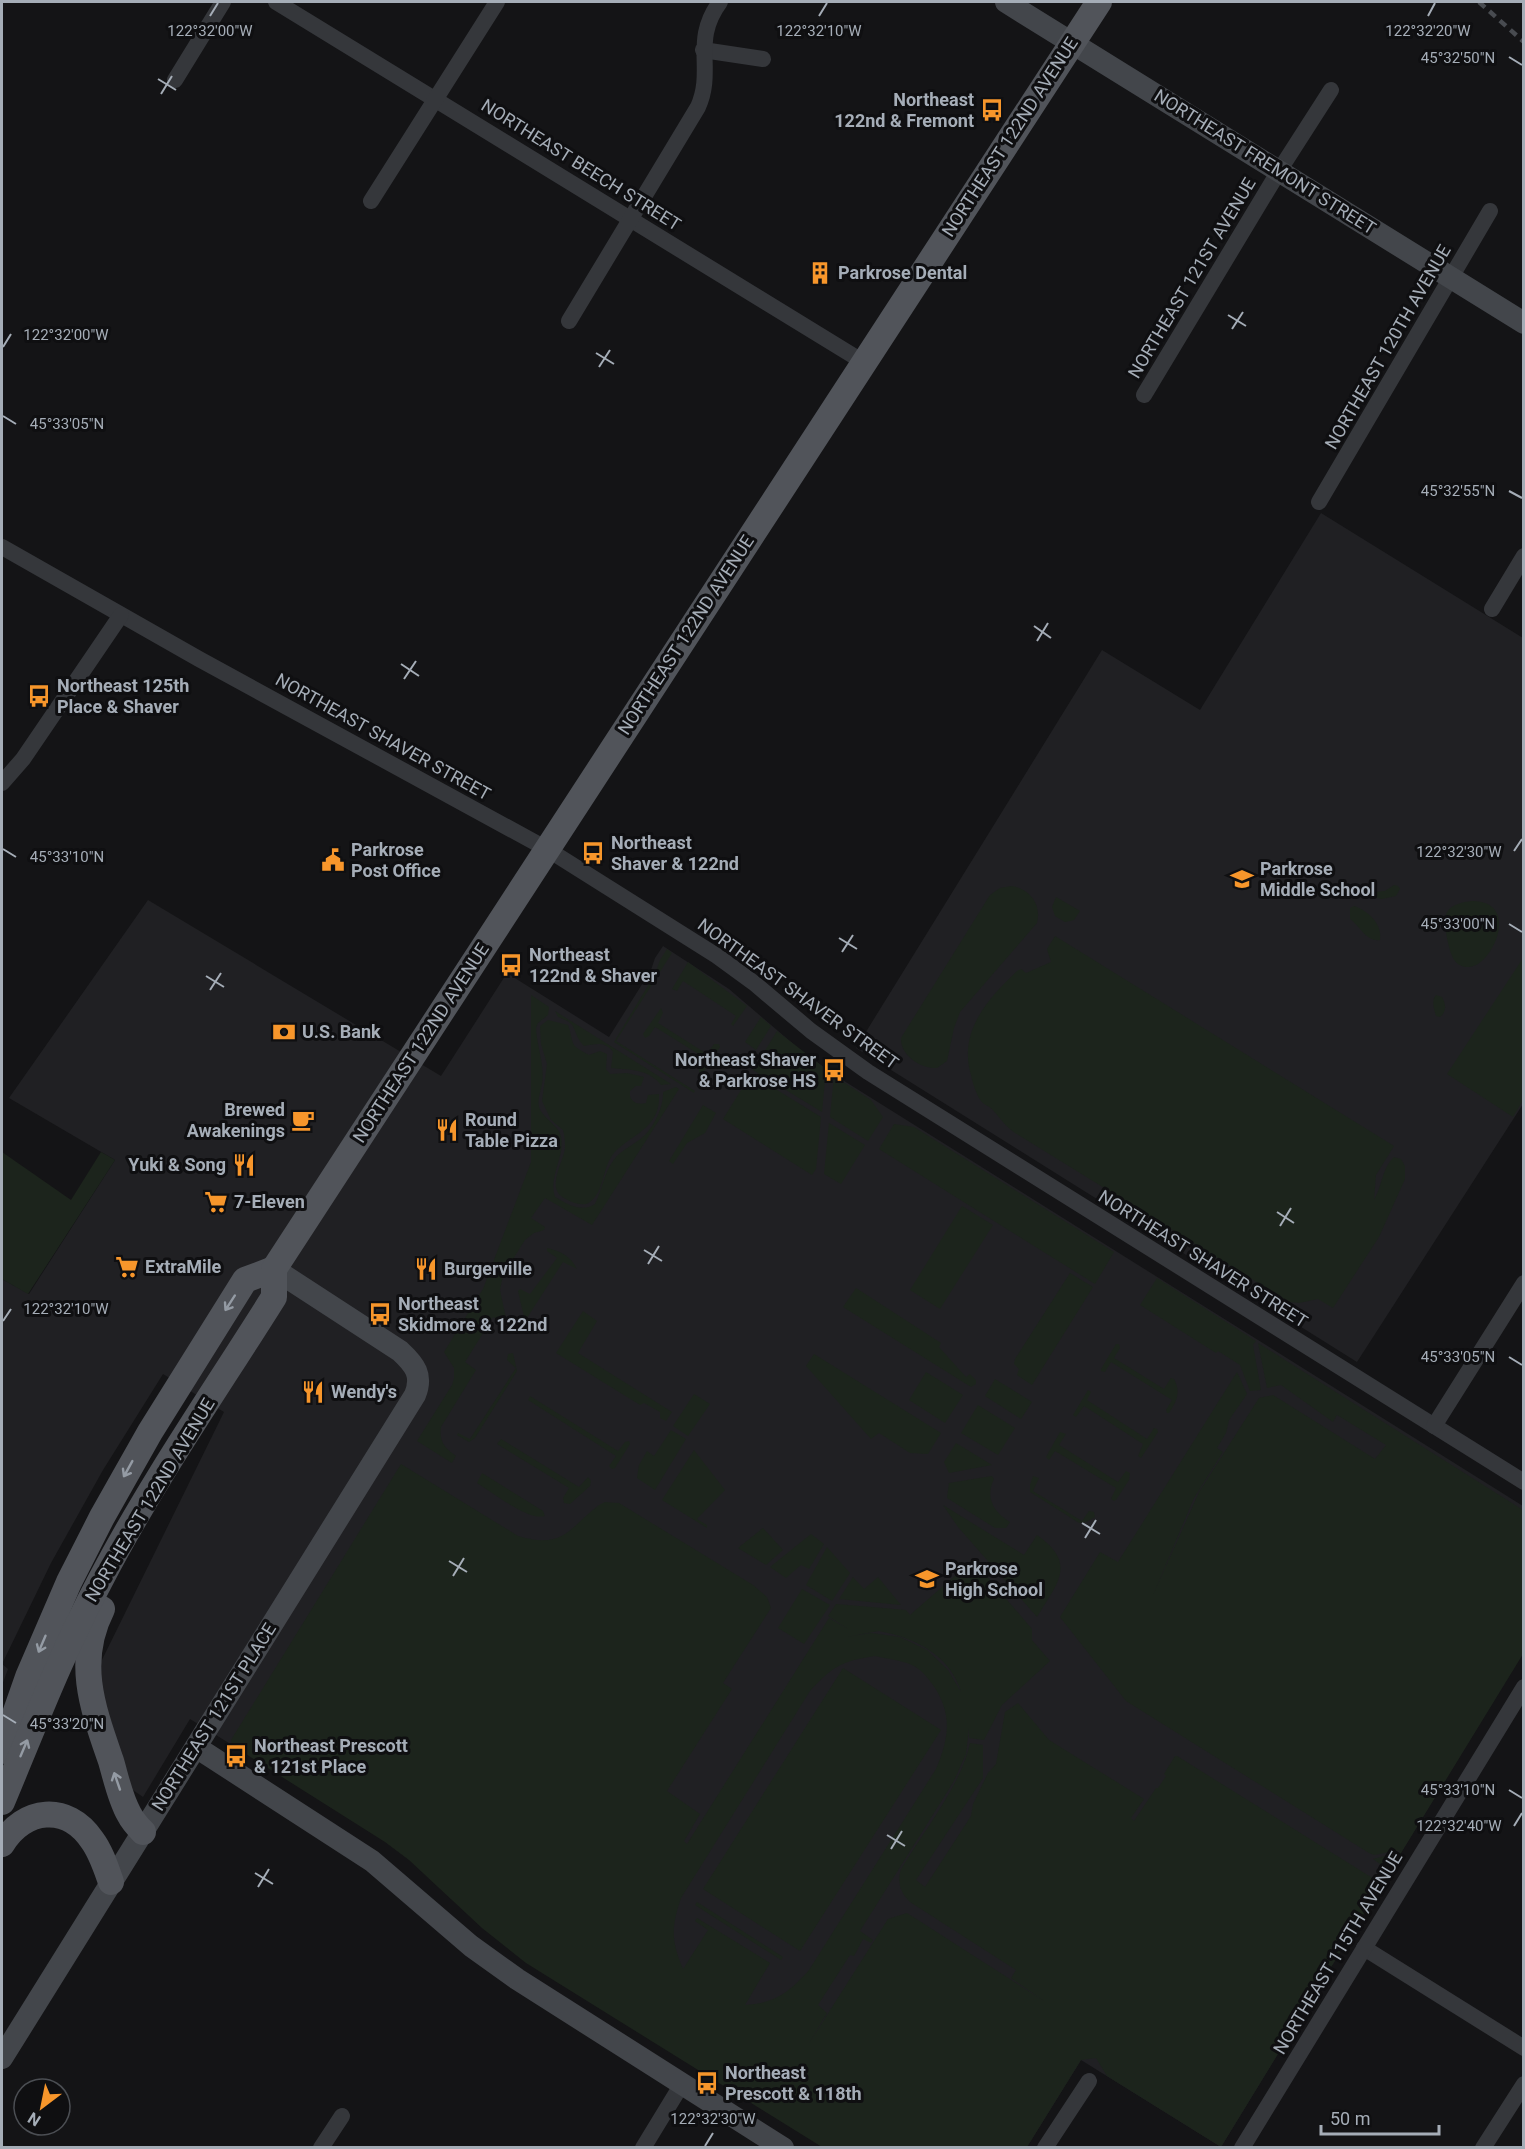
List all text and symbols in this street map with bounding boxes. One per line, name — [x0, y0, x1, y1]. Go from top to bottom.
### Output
text: 122°32'00"W — [167, 22, 253, 40]
text: 122°32'10"W — [776, 22, 862, 40]
text: 122°32'20"W — [1385, 22, 1471, 40]
street label: NORTHEAST 122ND AVENUE — [937, 33, 1082, 240]
text: 45°32'50"N — [1421, 49, 1495, 67]
street label: NORTHEAST FREMONT STREET — [1151, 84, 1380, 239]
place label: Northeast 122nd & Fremont — [834, 89, 974, 131]
street label: NORTHEAST BEECH STREET — [478, 94, 685, 235]
bus stop icon: Northeast 122nd & Fremont — [979, 97, 1005, 123]
street label: NORTHEAST 121ST AVENUE — [1123, 174, 1260, 382]
street label: NORTHEAST 120TH AVENUE — [1320, 241, 1455, 453]
building icon: Parkrose Dental — [807, 260, 833, 286]
place label: Parkrose Dental — [838, 262, 967, 283]
text: 122°32'00"W — [23, 326, 109, 344]
text: 45°33'05"N — [30, 415, 104, 433]
text: 45°32'55"N — [1421, 482, 1495, 500]
street label: NORTHEAST 122ND AVENUE — [613, 531, 758, 738]
street label: NORTHEAST SHAVER STREET — [272, 669, 495, 805]
place label: Northeast 125th Place & Shaver — [57, 675, 189, 717]
bus stop icon: Northeast 125th Place & Shaver — [26, 683, 52, 709]
place label: Northeast Shaver & 122nd — [611, 832, 739, 874]
place label: Parkrose Post Office — [351, 839, 441, 881]
bus stop icon: Northeast Shaver & 122nd — [580, 840, 606, 866]
text: 122°32'30"W — [1416, 843, 1502, 861]
public building icon: Parkrose Post Office — [320, 847, 346, 873]
text: 45°33'10"N — [30, 848, 104, 866]
place label: Parkrose Middle School — [1260, 858, 1375, 900]
school or university icon: Parkrose Middle School — [1229, 866, 1255, 892]
street label: NORTHEAST SHAVER STREET — [694, 914, 903, 1074]
text: 45°33'00"N — [1421, 915, 1495, 933]
street label: NORTHEAST 122ND AVENUE — [348, 939, 493, 1146]
place label: Northeast 122nd & Shaver — [529, 944, 657, 986]
bus stop icon: Northeast 122nd & Shaver — [498, 952, 524, 978]
bank icon: U.S. Bank — [271, 1019, 297, 1045]
place label: U.S. Bank — [302, 1021, 381, 1042]
place label: Northeast Shaver & Parkrose HS — [675, 1049, 816, 1091]
bus stop icon: Northeast Shaver & Parkrose HS — [821, 1057, 847, 1083]
place label: Brewed Awakenings — [187, 1099, 285, 1141]
cafe icon: Brewed Awakenings — [290, 1107, 316, 1133]
place label: Round Table Pizza — [465, 1109, 558, 1151]
restaurant icon: Round Table Pizza — [434, 1117, 460, 1143]
restaurant icon: Yuki & Song — [231, 1152, 257, 1178]
place label: Yuki & Song — [128, 1154, 226, 1175]
street label: NORTHEAST SHAVER STREET — [1095, 1185, 1312, 1332]
supermarket icon: 7-Eleven — [203, 1189, 229, 1215]
place label: 7-Eleven — [234, 1191, 305, 1212]
supermarket icon: ExtraMile — [114, 1254, 140, 1280]
place label: ExtraMile — [145, 1256, 222, 1277]
restaurant icon: Burgerville — [413, 1256, 439, 1282]
place label: Burgerville — [444, 1258, 532, 1279]
place label: Northeast Skidmore & 122nd — [398, 1293, 547, 1335]
one-way arrow — [224, 1294, 236, 1311]
text: 122°32'10"W — [23, 1300, 109, 1318]
bus stop icon: Northeast Skidmore & 122nd — [367, 1301, 393, 1327]
text: 45°33'05"N — [1421, 1348, 1495, 1366]
restaurant icon: Wendy's — [300, 1379, 326, 1405]
place label: Wendy's — [331, 1381, 397, 1402]
street label: NORTHEAST 122ND AVENUE — [80, 1394, 219, 1605]
one-way arrow — [122, 1461, 134, 1478]
place label: Parkrose High School — [945, 1558, 1043, 1600]
school or university icon: Parkrose High School — [914, 1566, 940, 1592]
street label: NORTHEAST 121ST PLACE — [147, 1619, 280, 1814]
one-way arrow — [36, 1634, 47, 1653]
text: 45°33'20"N — [30, 1715, 104, 1733]
place label: Northeast Prescott & 121st Place — [254, 1735, 408, 1777]
one-way arrow — [19, 1740, 31, 1758]
bus stop icon: Northeast Prescott & 121st Place — [223, 1743, 249, 1769]
one-way arrow — [111, 1772, 122, 1790]
text: 45°33'10"N — [1421, 1781, 1495, 1799]
text: 122°32'40"W — [1416, 1817, 1502, 1835]
street label: NORTHEAST 115TH AVENUE — [1269, 1848, 1406, 2058]
place label: Northeast Prescott & 118th — [725, 2062, 862, 2104]
bus stop icon: Northeast Prescott & 118th — [694, 2070, 720, 2096]
north arrow — [12, 2077, 72, 2137]
scale bar — [1321, 2098, 1440, 2136]
text: N — [24, 2108, 44, 2130]
text: 50 m — [1330, 2108, 1370, 2129]
text: 122°32'30"W — [670, 2110, 756, 2128]

